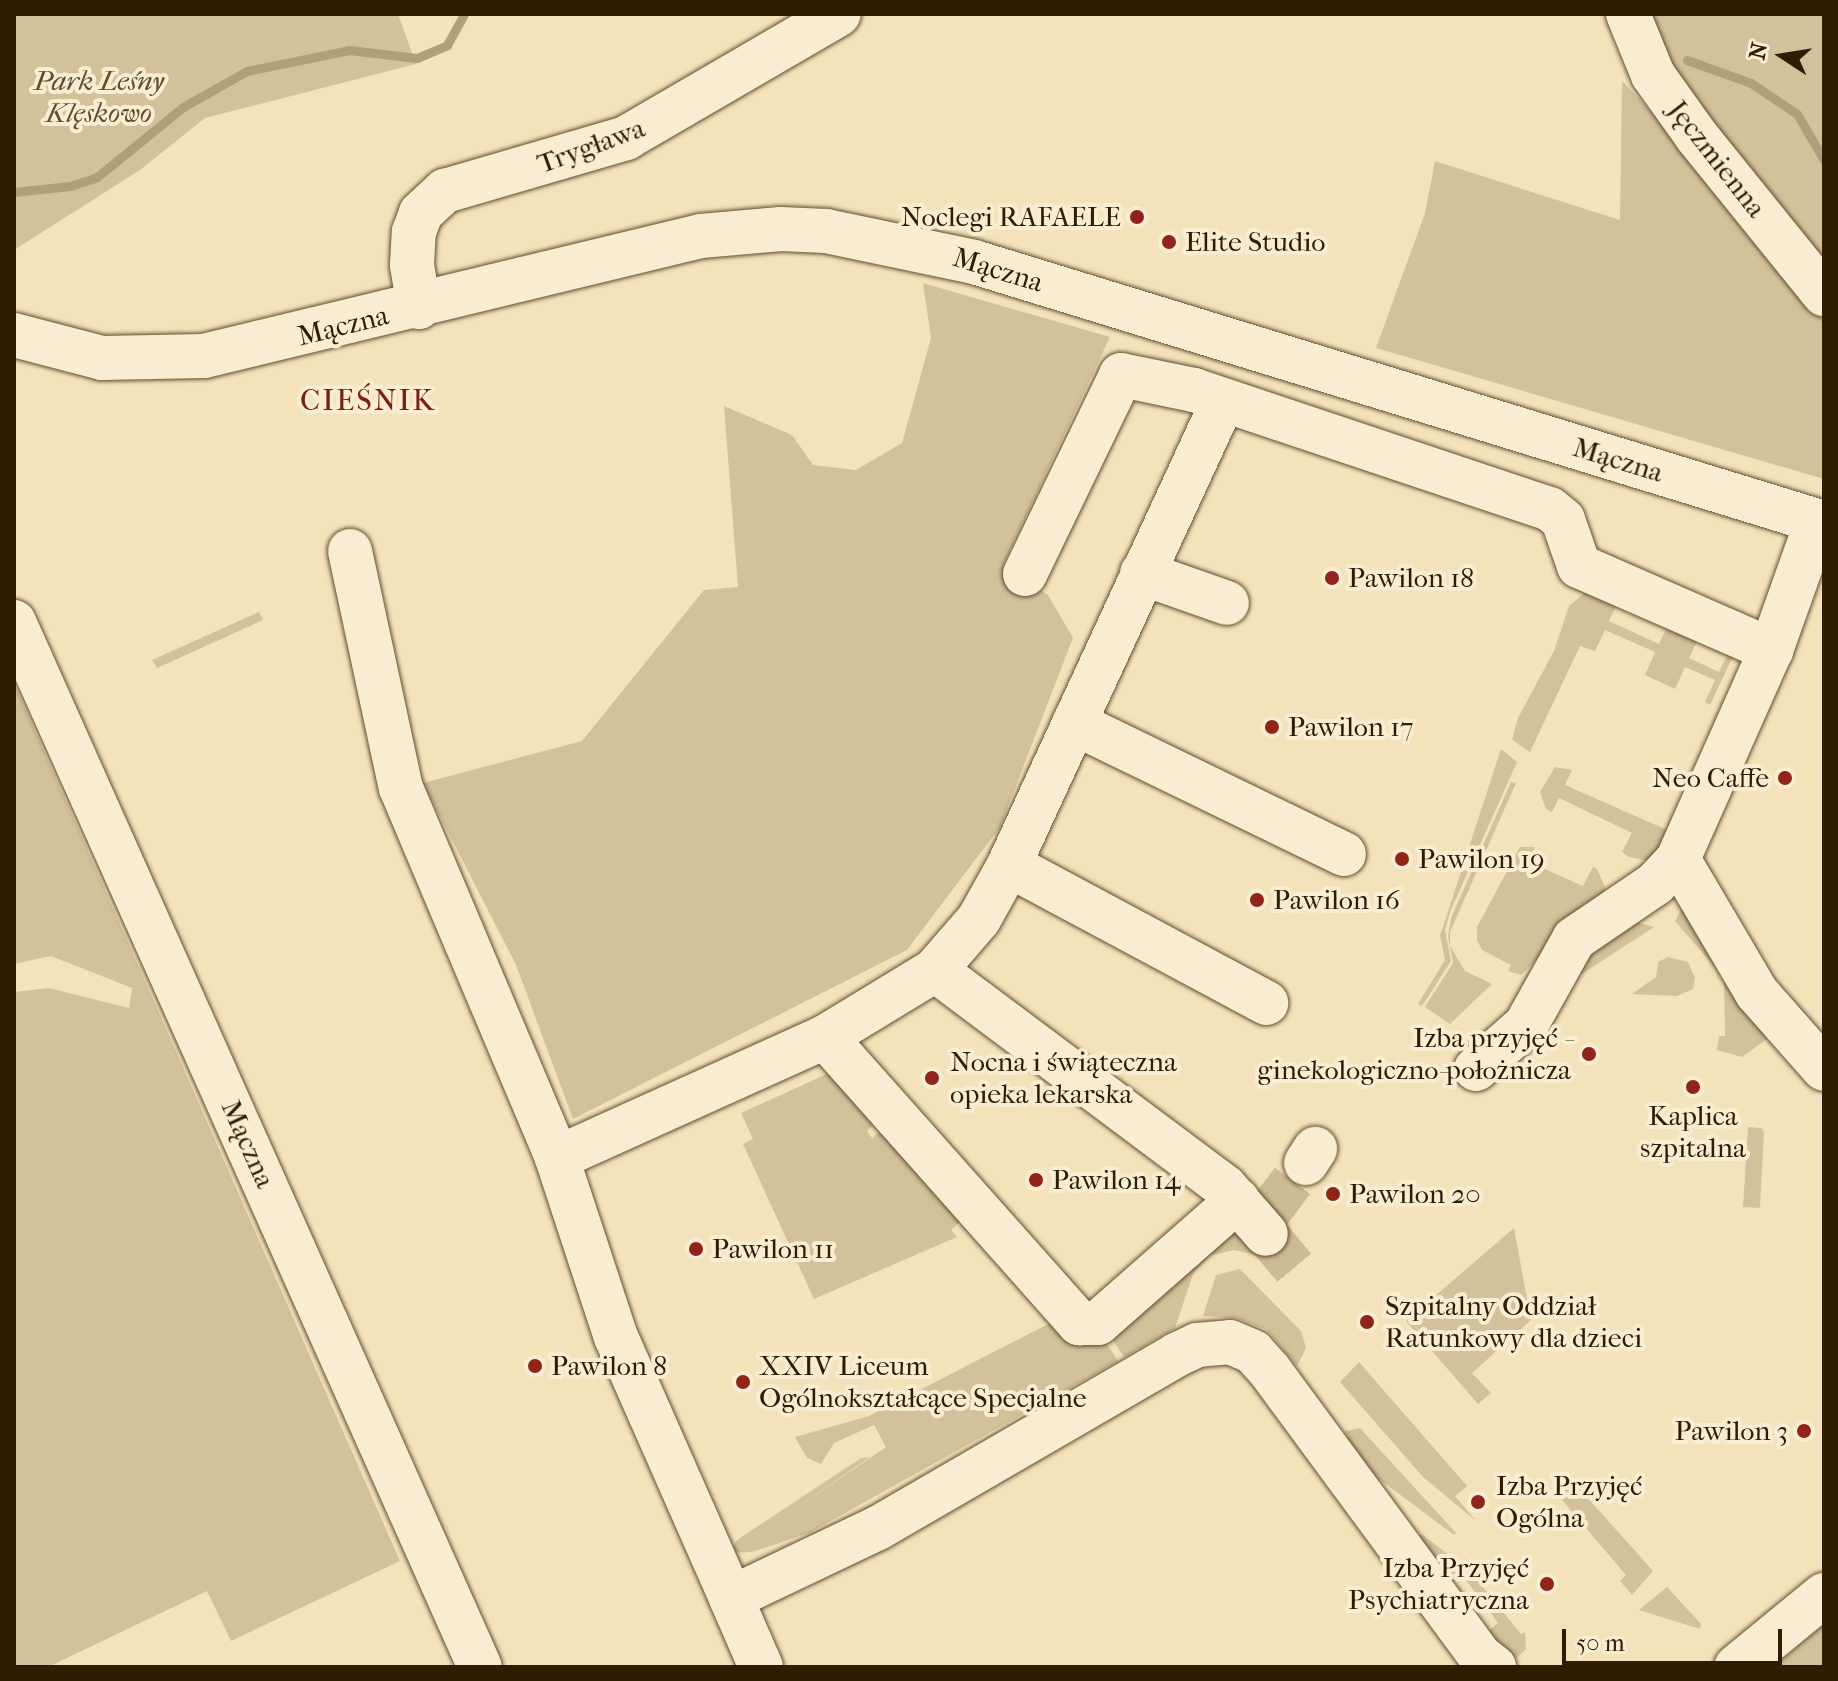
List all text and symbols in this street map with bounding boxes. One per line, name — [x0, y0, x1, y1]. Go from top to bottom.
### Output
north arrow — [1742, 16, 1822, 96]
text: N — [1744, 40, 1773, 62]
park label: Park Leśny Klęskowo — [34, 64, 164, 130]
street label: Jęczmienna — [1661, 94, 1773, 224]
street label: Trygława — [533, 111, 649, 181]
place label: Noclegi RAFAELE — [901, 200, 1121, 234]
marker: Noclegi RAFAELE — [1128, 208, 1146, 226]
place label: Elite Studio — [1185, 225, 1325, 259]
marker: Elite Studio — [1160, 233, 1178, 251]
street label: Mączna — [949, 240, 1047, 300]
street label: Mączna — [294, 299, 392, 353]
district label: CIEŚNIK — [300, 383, 436, 419]
street label: Mączna — [1569, 430, 1667, 490]
place label: Pawilon 18 — [1348, 561, 1474, 595]
marker: Pawilon 18 — [1323, 569, 1341, 587]
place label: Pawilon 17 — [1288, 710, 1413, 744]
marker: Pawilon 17 — [1263, 718, 1281, 736]
place label: Neo Caffe — [1652, 761, 1769, 795]
marker: Neo Caffe — [1776, 769, 1794, 787]
place label: Pawilon 19 — [1418, 842, 1545, 876]
marker: Pawilon 19 — [1393, 850, 1411, 868]
place label: Pawilon 16 — [1273, 883, 1400, 917]
marker: Pawilon 16 — [1248, 891, 1266, 909]
place label: Izba przyjęć - ginekologiczno-położnicza — [1257, 1021, 1571, 1087]
marker: Izba przyjęć - ginekologiczno-położnicza — [1578, 1043, 1600, 1065]
place label: Nocna i świąteczna opieka lekarska — [950, 1045, 1177, 1111]
marker: Nocna i świąteczna opieka lekarska — [921, 1067, 943, 1089]
marker: Kaplica szpitalna — [1684, 1078, 1702, 1096]
street label: Mączna — [214, 1095, 282, 1193]
place label: Kaplica szpitalna — [1640, 1099, 1746, 1165]
place label: Pawilon 14 — [1052, 1163, 1180, 1197]
marker: Pawilon 14 — [1027, 1171, 1045, 1189]
place label: Pawilon 20 — [1349, 1177, 1481, 1211]
marker: Pawilon 20 — [1324, 1185, 1342, 1203]
place label: Pawilon 11 — [712, 1232, 834, 1266]
marker: Pawilon 11 — [687, 1240, 705, 1258]
place label: Szpitalny Oddział Ratunkowy dla dzieci — [1385, 1289, 1642, 1355]
marker: Szpitalny Oddział Ratunkowy dla dzieci — [1356, 1311, 1378, 1333]
place label: Pawilon 8 — [551, 1349, 667, 1383]
place label: XXIV Liceum Ogólnokształcące Specjalne — [759, 1349, 1087, 1415]
marker: Pawilon 8 — [526, 1357, 544, 1375]
marker: XXIV Liceum Ogólnokształcące Specjalne — [734, 1373, 752, 1391]
place label: Pawilon 3 — [1675, 1414, 1788, 1448]
marker: Pawilon 3 — [1795, 1422, 1813, 1440]
place label: Izba Przyjęć Ogólna — [1496, 1469, 1642, 1535]
marker: Izba Przyjęć Ogólna — [1467, 1491, 1489, 1513]
place label: Izba Przyjęć Psychiatryczna — [1348, 1551, 1529, 1617]
marker: Izba Przyjęć Psychiatryczna — [1536, 1573, 1558, 1595]
scale bar — [1566, 1613, 1786, 1663]
text: 50 m — [1576, 1629, 1625, 1657]

